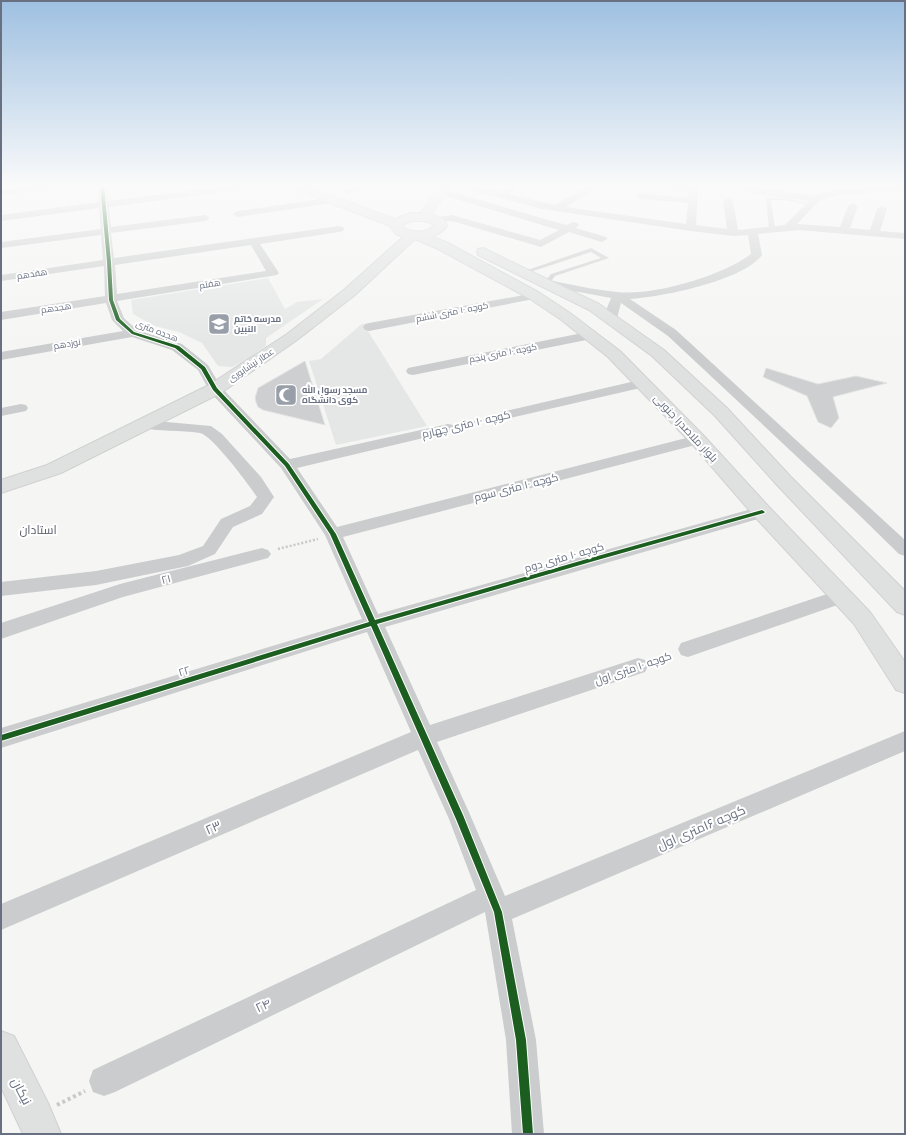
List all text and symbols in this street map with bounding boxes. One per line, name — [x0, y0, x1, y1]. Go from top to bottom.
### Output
street label: هفدهم — [16, 266, 48, 282]
street label: هفتم — [198, 276, 222, 292]
street label: کوچه ۱۰ متری ششم — [415, 299, 489, 325]
street label: هجدهم — [40, 300, 72, 316]
school or university icon: مدرسه خاتم النبین — [206, 311, 232, 337]
place label: مدرسه خاتم النبین — [234, 313, 281, 335]
street label: هجده متری — [134, 317, 180, 345]
street label: نوزدهم — [52, 336, 82, 352]
street label: کوچه ۱۰ متری پنجم — [468, 341, 538, 365]
street label: عطار نیشابوری — [226, 345, 276, 385]
mosque icon: مسجد رسول الله کوی دانشگاه — [273, 382, 299, 408]
place label: مسجد رسول الله کوی دانشگاه — [302, 383, 368, 406]
street label: بلوار ملاصدرا جنوبی — [650, 390, 722, 466]
street label: کوچه ۱۰ متری چهارم — [420, 406, 512, 442]
street label: کوچه ۱۰ متری سوم — [472, 469, 560, 505]
district label: استادان — [19, 521, 57, 538]
street label: کوچه ۱۰ متری دوم — [522, 538, 606, 576]
street label: ۲۱ — [159, 570, 173, 588]
street label: کوچه ۱۰ متری اول — [592, 647, 674, 689]
street label: ۲۲ — [176, 662, 192, 680]
street label: کوچه ۱۶متری اول — [654, 800, 748, 855]
street label: ۲۳ — [202, 816, 224, 839]
street label: ۲۴ — [252, 993, 275, 1017]
street label: نیکان — [7, 1074, 36, 1108]

